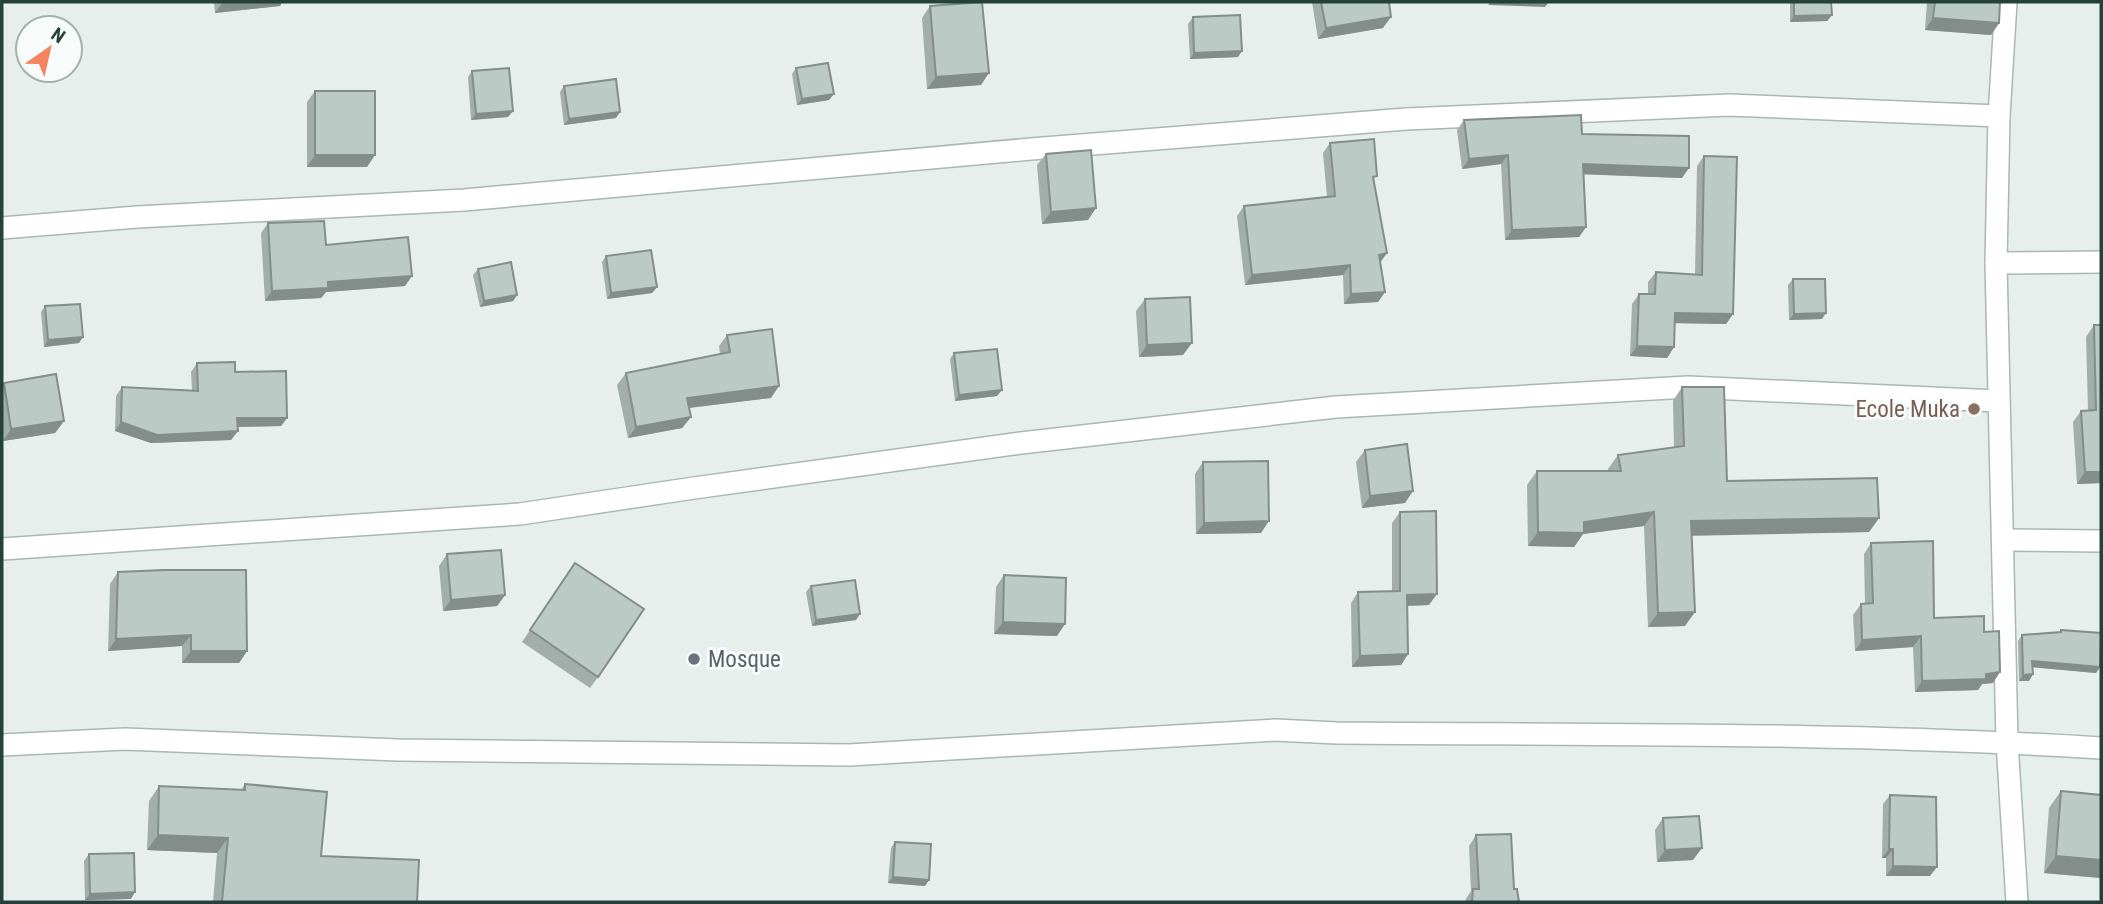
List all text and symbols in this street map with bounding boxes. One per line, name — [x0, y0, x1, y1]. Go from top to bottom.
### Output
north arrow — [14, 14, 84, 84]
text: N — [47, 23, 69, 48]
place label: Ecole Muka — [1855, 396, 1960, 423]
marker: Ecole Muka — [1966, 401, 1982, 417]
place label: Mosque — [708, 646, 781, 673]
marker: Mosque — [686, 651, 702, 667]

